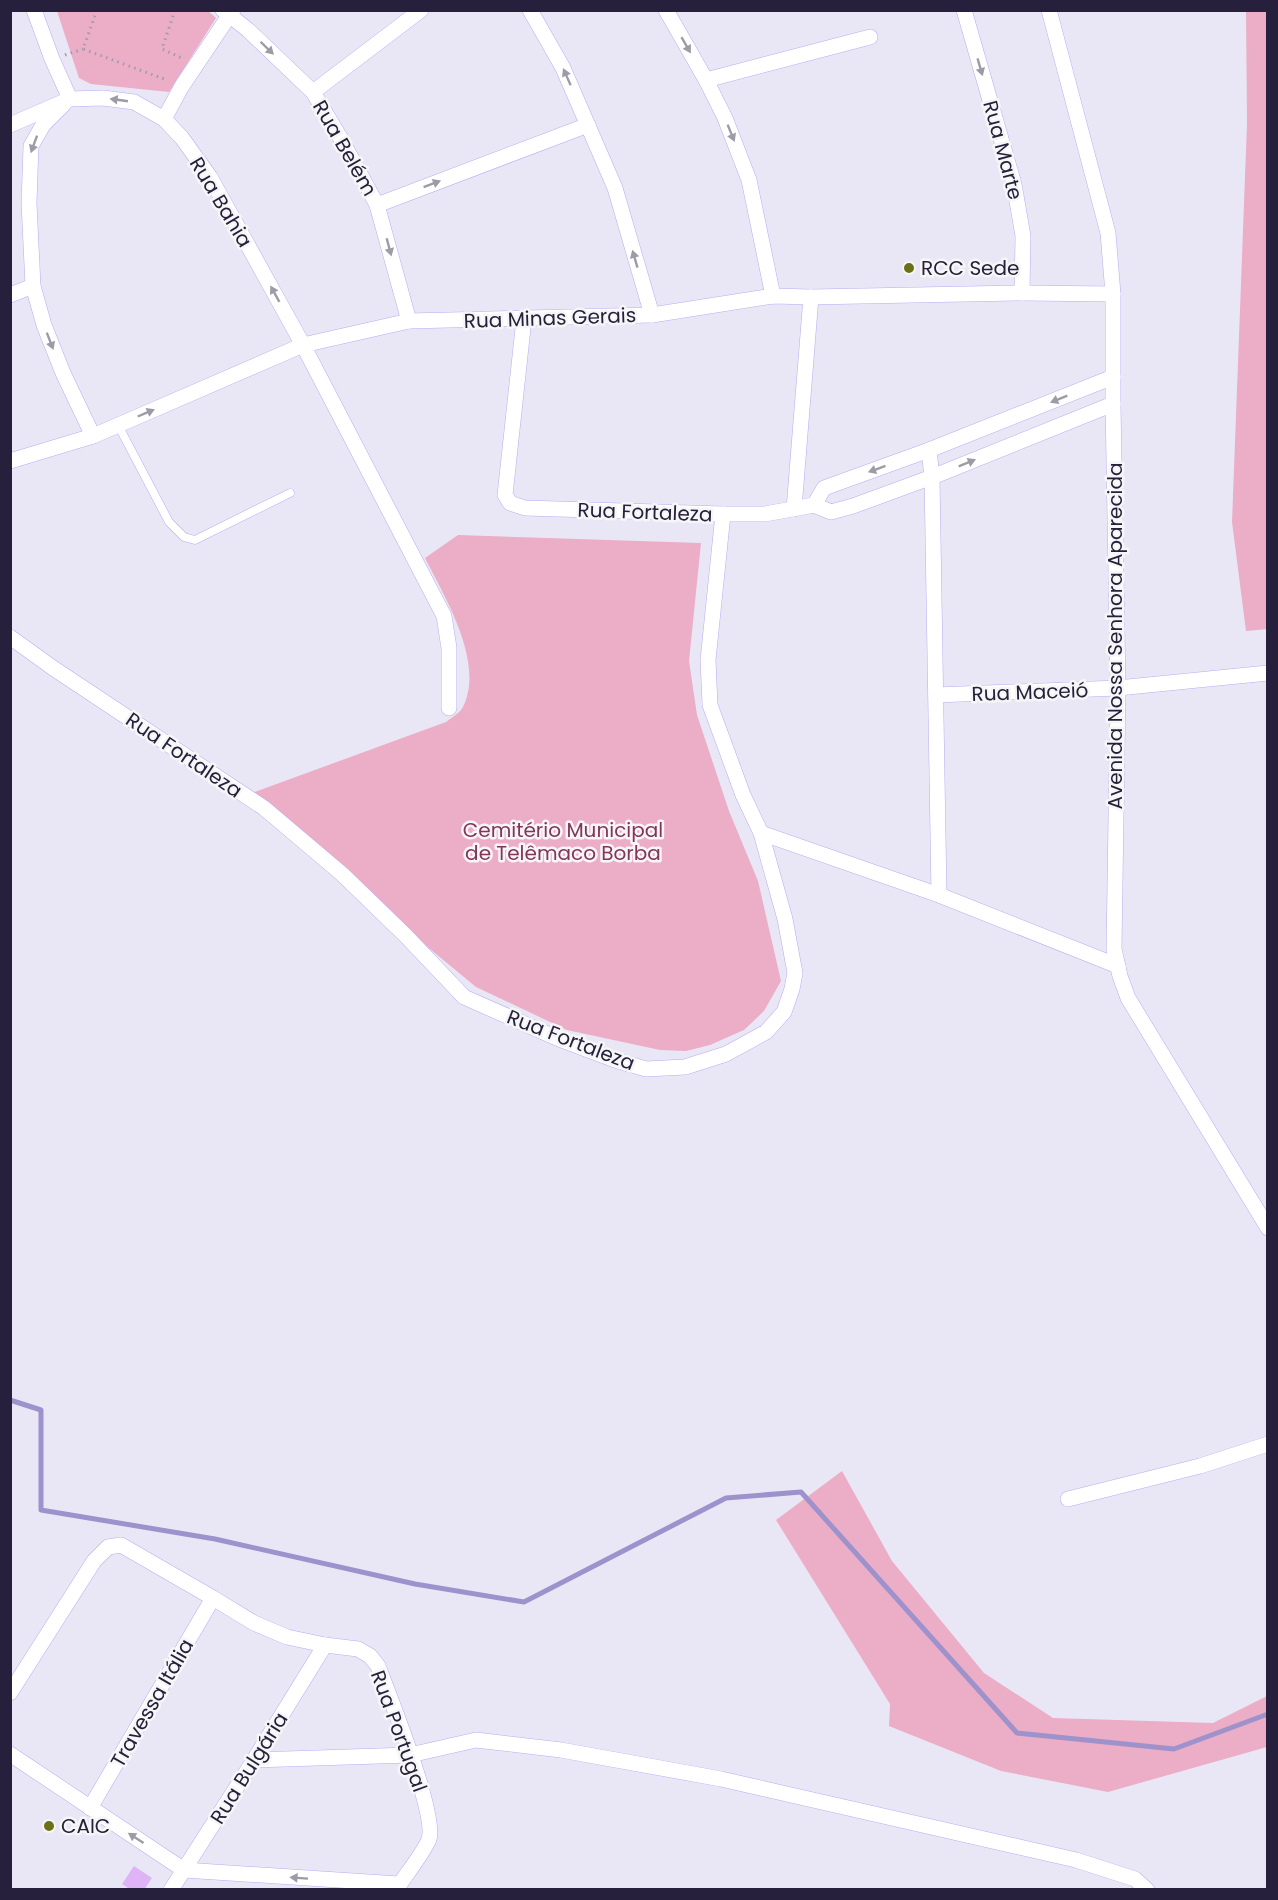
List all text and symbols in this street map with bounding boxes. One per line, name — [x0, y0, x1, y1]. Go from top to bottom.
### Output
one-way arrow — [681, 37, 691, 54]
one-way arrow — [260, 41, 275, 55]
one-way arrow — [976, 58, 985, 76]
one-way arrow — [562, 67, 572, 85]
one-way arrow — [109, 95, 128, 104]
street label: Rua Belém — [306, 95, 384, 201]
street label: Rua Marte — [976, 97, 1030, 203]
one-way arrow — [727, 124, 736, 142]
one-way arrow — [29, 135, 39, 153]
street label: Rua Bahia — [183, 152, 259, 252]
one-way arrow — [423, 179, 441, 189]
one-way arrow — [385, 238, 394, 256]
one-way arrow — [630, 250, 639, 268]
place label: RCC Sede — [921, 254, 1019, 282]
marker: RCC Sede — [902, 261, 916, 275]
one-way arrow — [270, 285, 280, 302]
street label: Rua Minas Gerais — [463, 301, 637, 335]
one-way arrow — [46, 333, 56, 351]
one-way arrow — [1050, 395, 1068, 404]
one-way arrow — [138, 408, 155, 417]
one-way arrow — [958, 457, 976, 467]
street label: Avenida Nossa Senhora Aparecida — [1101, 462, 1129, 810]
one-way arrow — [868, 464, 886, 474]
street label: Rua Fortaleza — [577, 496, 713, 528]
street label: Rua Maceió — [971, 676, 1089, 708]
street label: Rua Fortaleza — [120, 706, 248, 804]
park label: Cemitério Municipal de Telêmaco Borba — [463, 816, 663, 867]
street label: Rua Fortaleza — [503, 1003, 639, 1077]
street label: Travessa Itália — [104, 1634, 200, 1772]
street label: Rua Portugal — [364, 1666, 434, 1796]
street label: Rua Bulgária — [204, 1707, 294, 1829]
place label: CAIC — [61, 1812, 110, 1840]
marker: CAIC — [42, 1819, 56, 1833]
one-way arrow — [128, 1832, 144, 1844]
one-way arrow — [289, 1873, 308, 1882]

